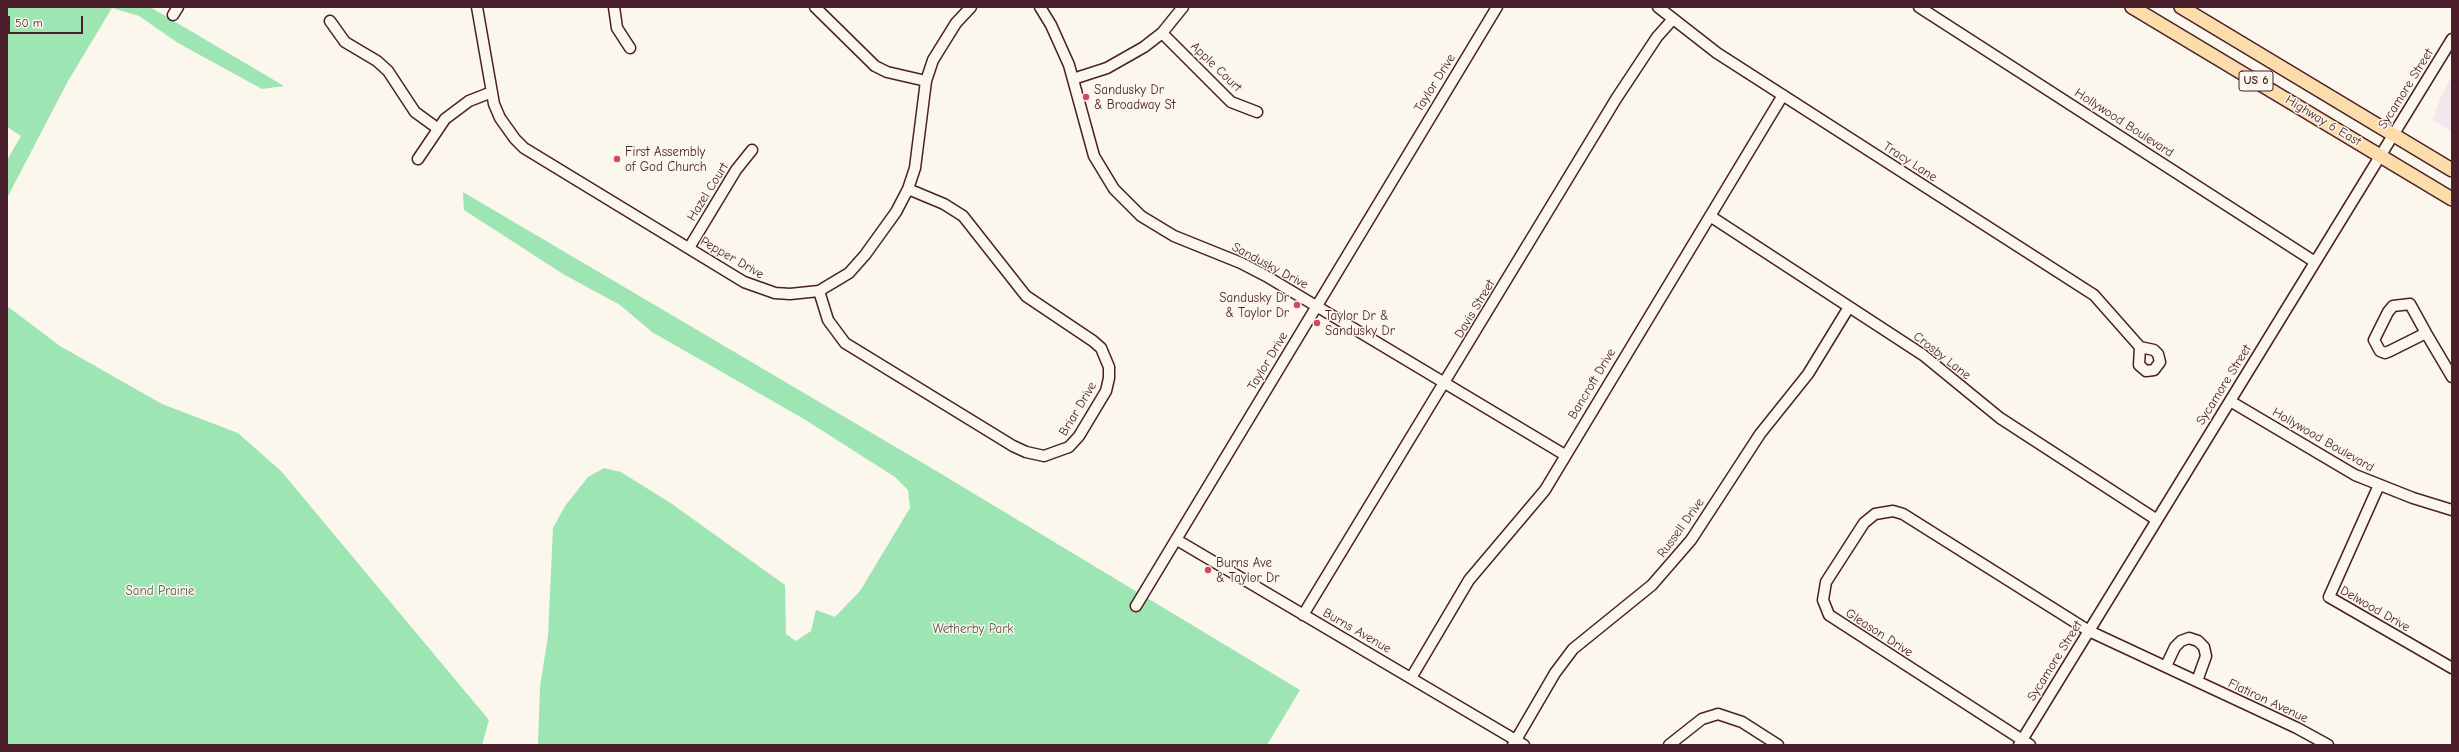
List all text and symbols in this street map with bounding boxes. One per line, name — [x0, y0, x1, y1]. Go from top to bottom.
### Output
scale bar — [10, 8, 85, 34]
text: 50 m — [15, 16, 43, 30]
street label: Apple Court — [1187, 39, 1245, 95]
street label: Sycamore Street — [2375, 46, 2437, 132]
street label: Taylor Drive — [1411, 51, 1459, 115]
road number: US 6 — [2239, 71, 2273, 91]
place label: Sandusky Dr & Broadway St — [1094, 82, 1175, 113]
street label: Hollywood Boulevard — [2072, 85, 2176, 161]
marker: Sandusky Dr & Broadway St — [1081, 92, 1091, 102]
street label: Highway 6 East — [2282, 92, 2364, 150]
street label: Tracy Lane — [1880, 139, 1940, 185]
place label: First Assembly of God Church — [625, 144, 707, 175]
marker: First Assembly of God Church — [612, 154, 622, 164]
street label: Hazel Court — [684, 160, 732, 224]
street label: Pepper Drive — [697, 233, 767, 283]
street label: Sandusky Drive — [1229, 239, 1311, 293]
street label: Davis Street — [1451, 277, 1499, 341]
place label: Sandusky Dr & Taylor Dr — [1219, 290, 1289, 321]
marker: Sandusky Dr & Taylor Dr — [1292, 300, 1302, 310]
place label: Taylor Dr & Sandusky Dr — [1325, 308, 1395, 339]
marker: Taylor Dr & Sandusky Dr — [1312, 318, 1322, 328]
street label: Taylor Drive — [1244, 329, 1292, 393]
street label: Crosby Lane — [1910, 329, 1974, 383]
street label: Sycamore Street — [2193, 342, 2255, 428]
street label: Bancroft Drive — [1565, 346, 1619, 422]
street label: Briar Drive — [1056, 379, 1100, 439]
street label: Hollywood Boulevard — [2269, 405, 2377, 475]
street label: Russell Drive — [1654, 495, 1708, 561]
place label: Burns Ave & Taylor Dr — [1216, 555, 1279, 586]
marker: Burns Ave & Taylor Dr — [1203, 565, 1213, 575]
park label: Sand Prairie — [126, 583, 194, 599]
street label: Delwood Drive — [2337, 583, 2413, 635]
street label: Burns Avenue — [1320, 605, 1394, 657]
street label: Gleason Drive — [1842, 605, 1916, 661]
street label: Sycamore Street — [2024, 618, 2086, 704]
park label: Wetherby Park — [932, 621, 1014, 637]
street label: Flatiron Avenue — [2225, 676, 2311, 726]

